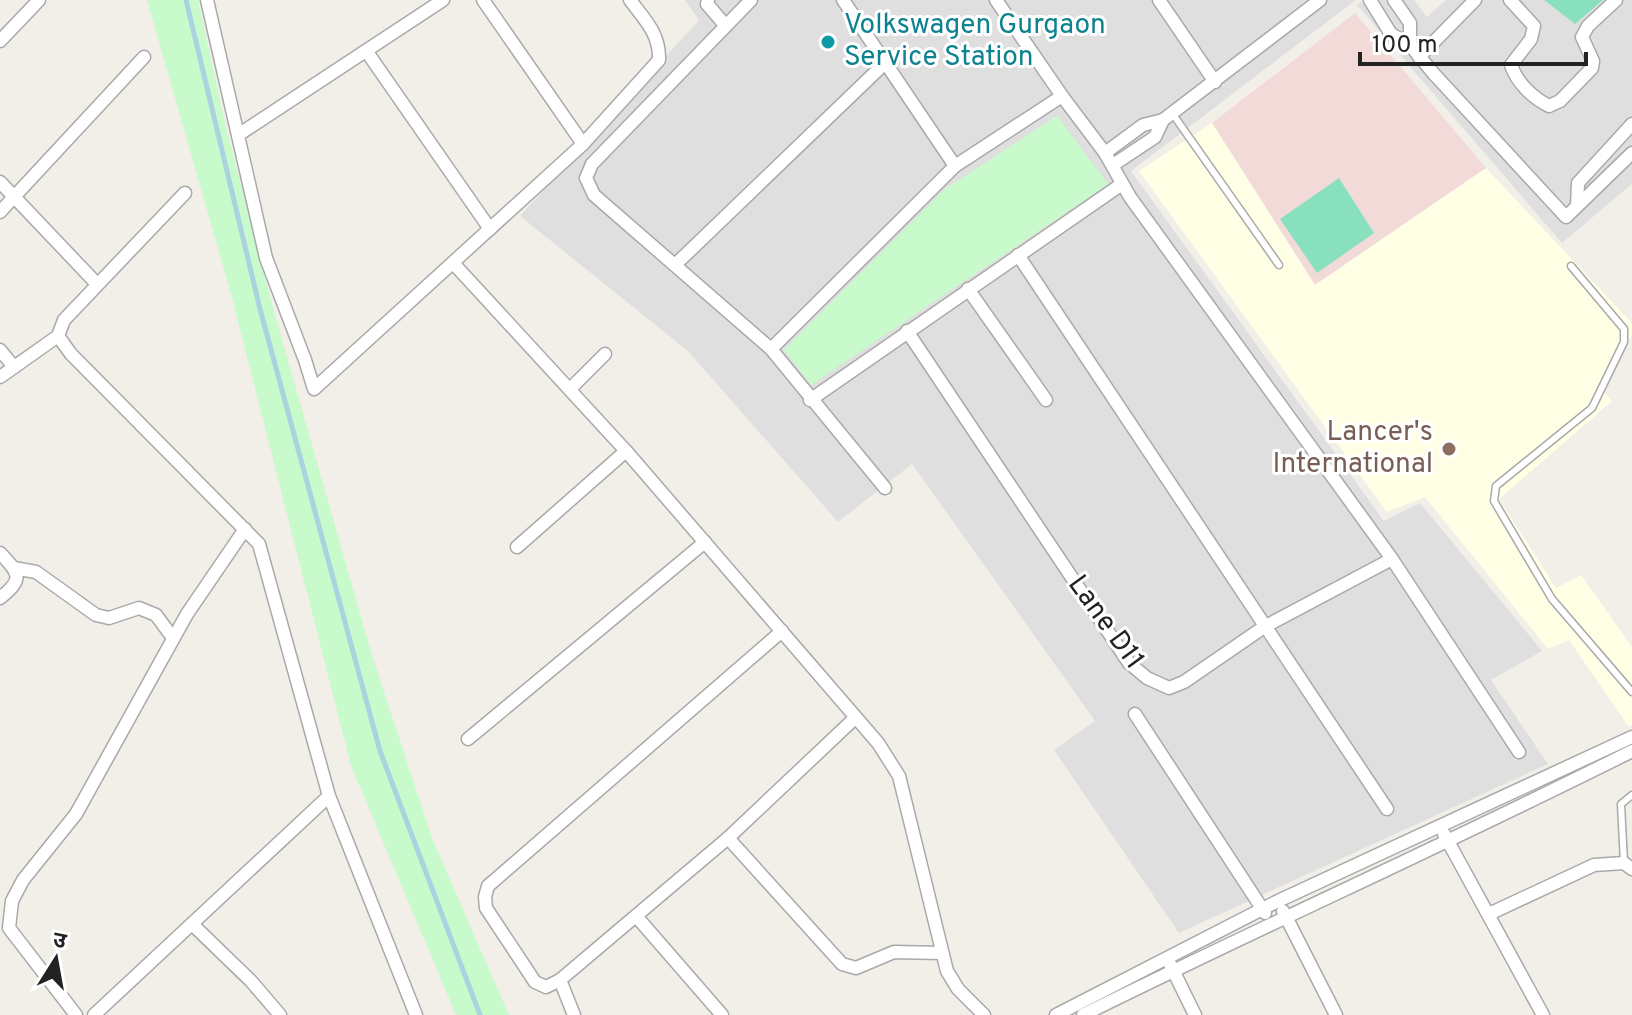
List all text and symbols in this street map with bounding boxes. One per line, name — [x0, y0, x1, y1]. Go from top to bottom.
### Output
place label: Volkswagen Gurgaon Service Station — [844, 8, 1106, 76]
scale bar — [1360, 16, 1586, 66]
text: 100 m — [1372, 31, 1438, 61]
marker: Volkswagen Gurgaon Service Station — [819, 33, 837, 51]
place label: Lancer's International — [1273, 415, 1433, 483]
marker: Lancer's International — [1440, 440, 1458, 458]
street label: Lane D11 — [1059, 569, 1151, 677]
north arrow — [16, 919, 96, 999]
text: उ — [50, 927, 69, 957]

